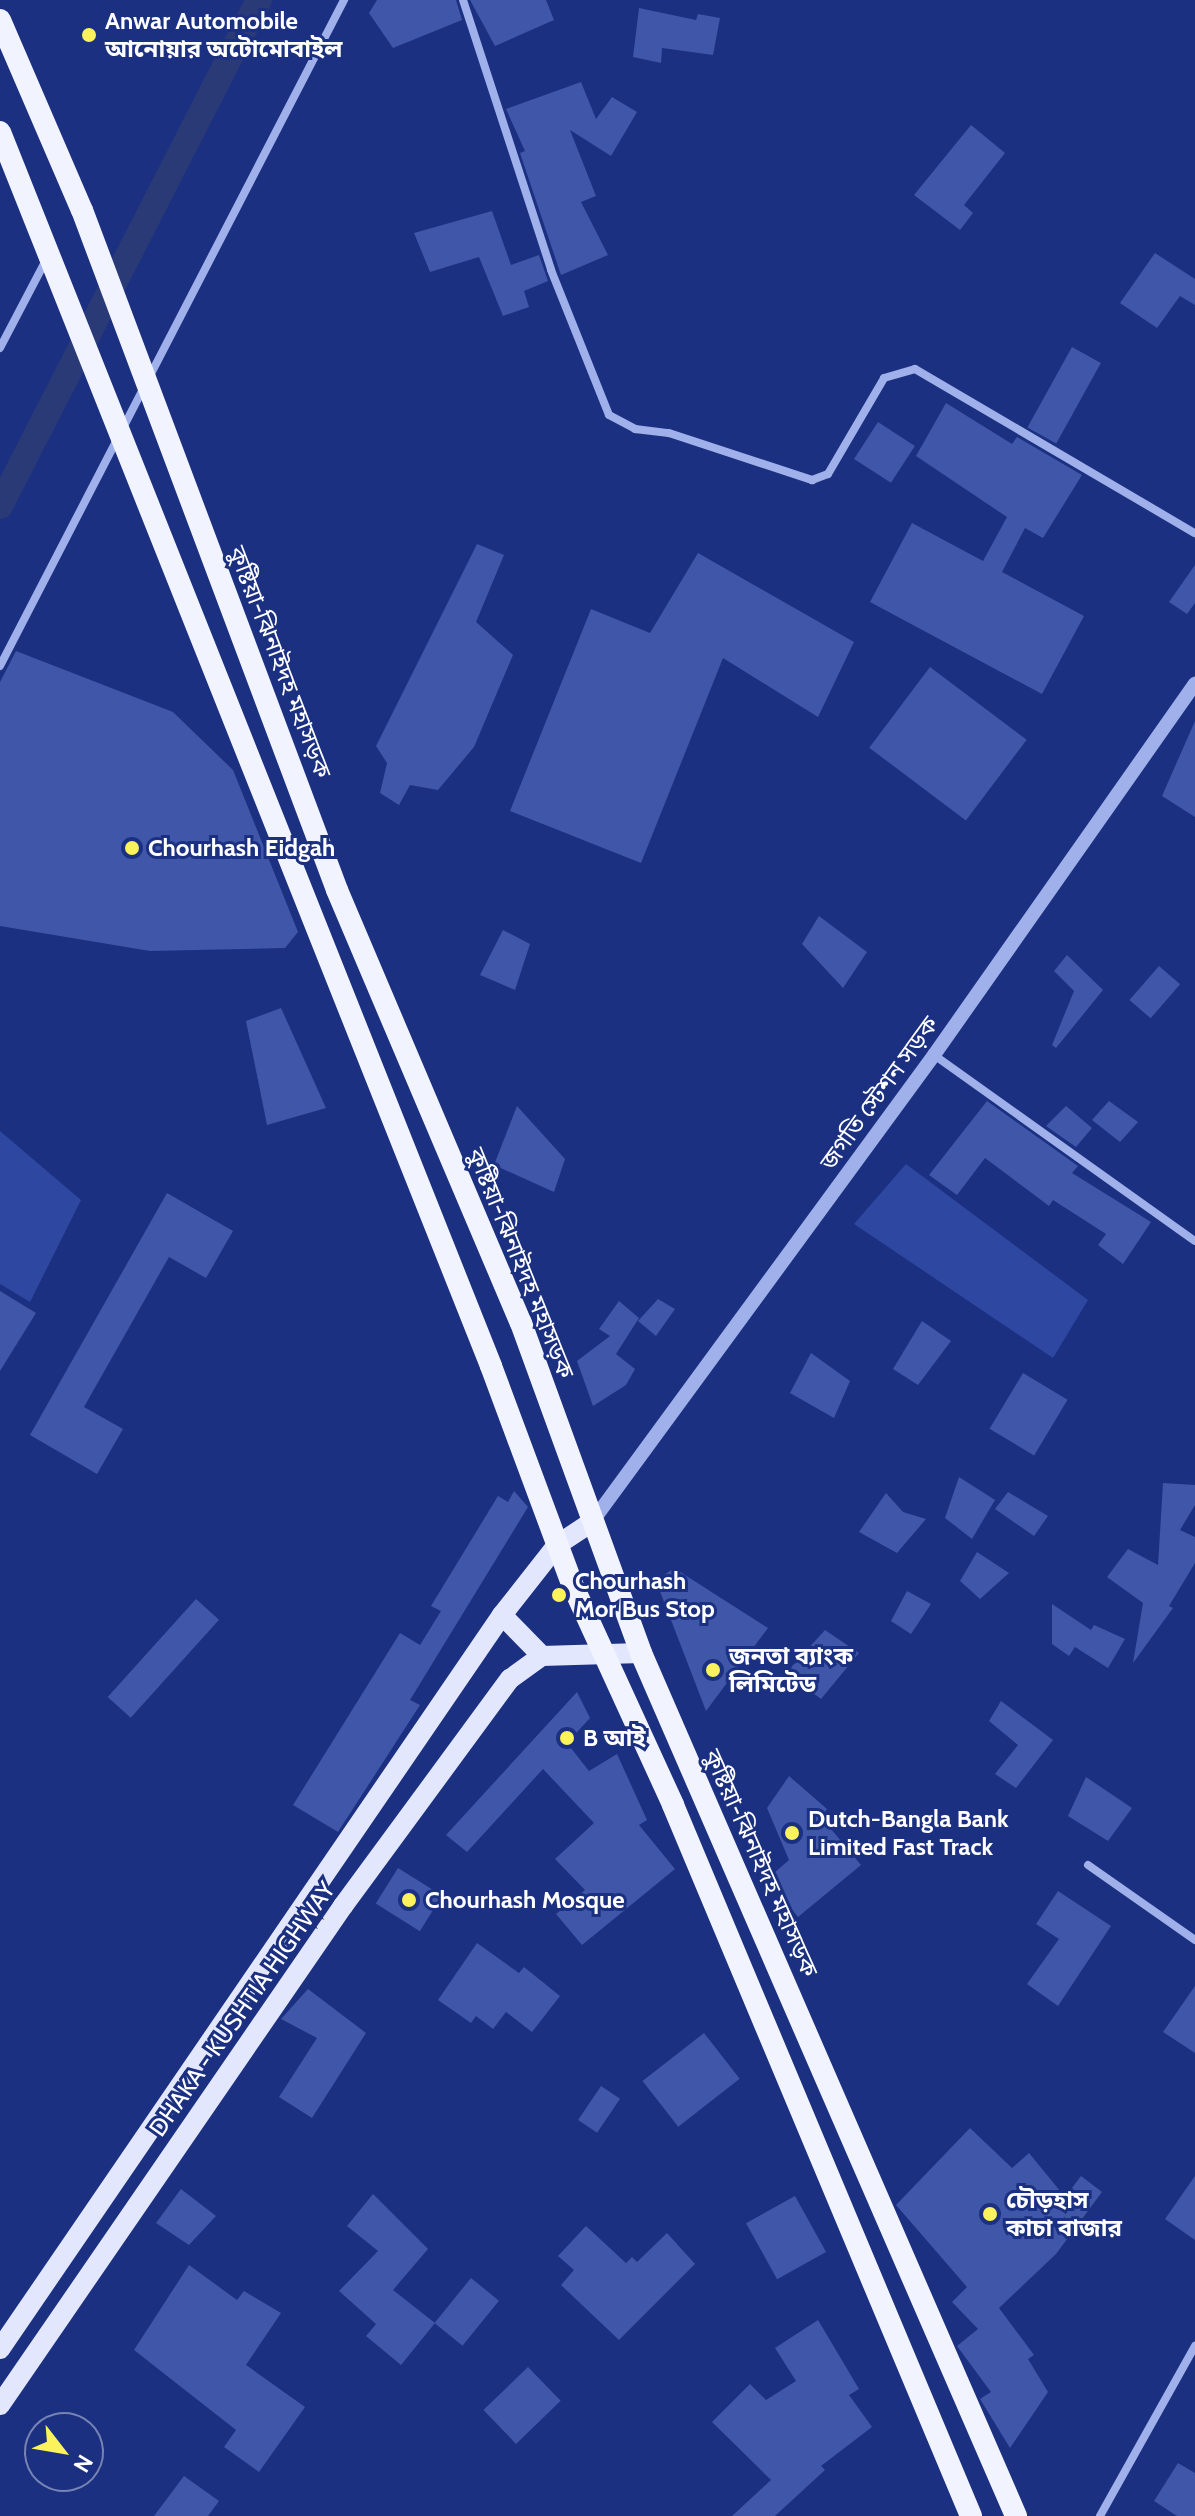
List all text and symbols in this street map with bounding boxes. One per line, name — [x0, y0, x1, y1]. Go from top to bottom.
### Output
place label: Anwar Automobile আনোয়ার অটোমোবাইল — [105, 7, 343, 63]
marker: Anwar Automobile আনোয়ার অটোমোবাইল — [80, 26, 98, 44]
street label: কুষ্টিয়া-ঝিনাইদহ মহাসড়ক — [222, 542, 338, 782]
place label: Chourhash Eidgah — [148, 834, 335, 862]
marker: Chourhash Eidgah — [123, 839, 141, 857]
street label: জগতি স্টেশন সড়ক — [814, 1011, 944, 1175]
street label: কুষ্টিয়া-ঝিনাইদহ মহাসড়ক — [462, 1144, 580, 1382]
place label: Chourhash Mor Bus Stop — [575, 1567, 715, 1623]
marker: Chourhash Mor Bus Stop — [550, 1586, 568, 1604]
place label: জনতা ব্যাংক লিমিটেড — [729, 1642, 853, 1698]
marker: জনতা ব্যাংক লিমিটেড — [704, 1661, 722, 1679]
place label: B আই — [583, 1724, 646, 1752]
marker: B আই — [558, 1729, 576, 1747]
street label: কুষ্টিয়া-ঝিনাইদহ মহাসড়ক — [698, 1745, 824, 1981]
place label: Dutch-Bangla Bank Limited Fast Track — [808, 1805, 1009, 1861]
marker: Dutch-Bangla Bank Limited Fast Track — [783, 1824, 801, 1842]
street label: DHAKA - KUSHTIA HIGHWAY — [143, 1876, 341, 2142]
place label: Chourhash Mosque — [425, 1886, 624, 1914]
marker: Chourhash Mosque — [400, 1891, 418, 1909]
place label: চৌড়হাস কাচা বাজার — [1006, 2186, 1122, 2242]
marker: চৌড়হাস কাচা বাজার — [981, 2205, 999, 2223]
north arrow — [24, 2412, 104, 2492]
text: N — [68, 2450, 99, 2477]

